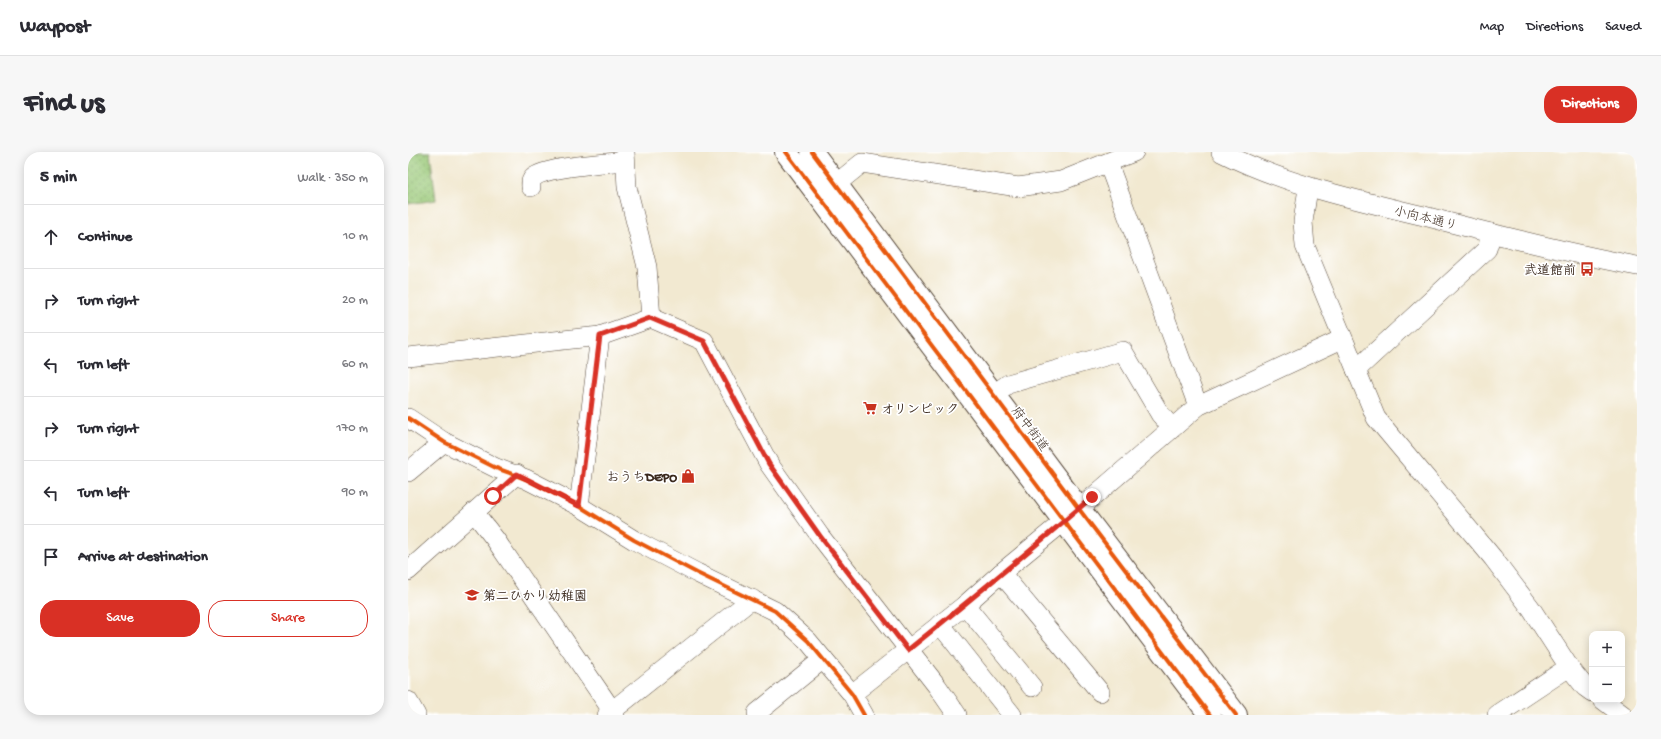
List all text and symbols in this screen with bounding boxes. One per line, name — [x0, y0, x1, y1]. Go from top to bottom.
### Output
text: Waypost — [20, 16, 90, 39]
text: Map — [1480, 19, 1504, 36]
text: Directions — [1526, 19, 1583, 36]
text: Saved — [1605, 19, 1641, 36]
button: Directions — [1544, 86, 1637, 123]
text: Find us — [24, 88, 104, 121]
text: 5 min — [40, 168, 77, 188]
text: Walk · 350 m — [298, 171, 368, 186]
street label: 小向本通り — [1392, 203, 1459, 235]
icon: ahead — [40, 226, 62, 248]
text: Continue — [78, 228, 132, 246]
text: 10 m — [343, 229, 368, 244]
bus stop icon: 武道館前 — [1579, 261, 1595, 277]
place label: 武道館前 — [1524, 263, 1576, 279]
icon: right — [40, 290, 62, 312]
text: Turn right — [78, 292, 138, 310]
text: 20 m — [342, 293, 368, 308]
icon: left — [40, 354, 62, 376]
text: Turn left — [78, 356, 129, 374]
text: 60 m — [342, 357, 368, 372]
supermarket icon: オリンピック — [862, 400, 878, 416]
place label: オリンピック — [881, 403, 959, 418]
street label: 府中街道 — [1007, 404, 1051, 455]
icon: right — [40, 418, 62, 440]
text: Turn right — [78, 420, 138, 438]
text: 170 m — [336, 421, 368, 436]
shop icon: おうちDEPO — [680, 468, 696, 484]
place label: おうちDEPO — [606, 471, 677, 486]
icon: left — [40, 482, 62, 504]
text: Turn left — [78, 484, 129, 502]
text: 90 m — [342, 485, 368, 500]
route start — [484, 487, 502, 505]
route end — [1083, 488, 1101, 506]
icon: arrive — [40, 546, 62, 568]
text: Arrive at destination — [78, 548, 208, 566]
school or university icon: 第二ひかり幼稚園 — [464, 587, 480, 603]
place label: 第二ひかり幼稚園 — [483, 589, 587, 605]
button: Save — [40, 600, 200, 637]
button: Share — [208, 600, 368, 637]
map controls — [1589, 631, 1625, 703]
button: + — [1589, 631, 1625, 667]
button: − — [1589, 667, 1625, 703]

